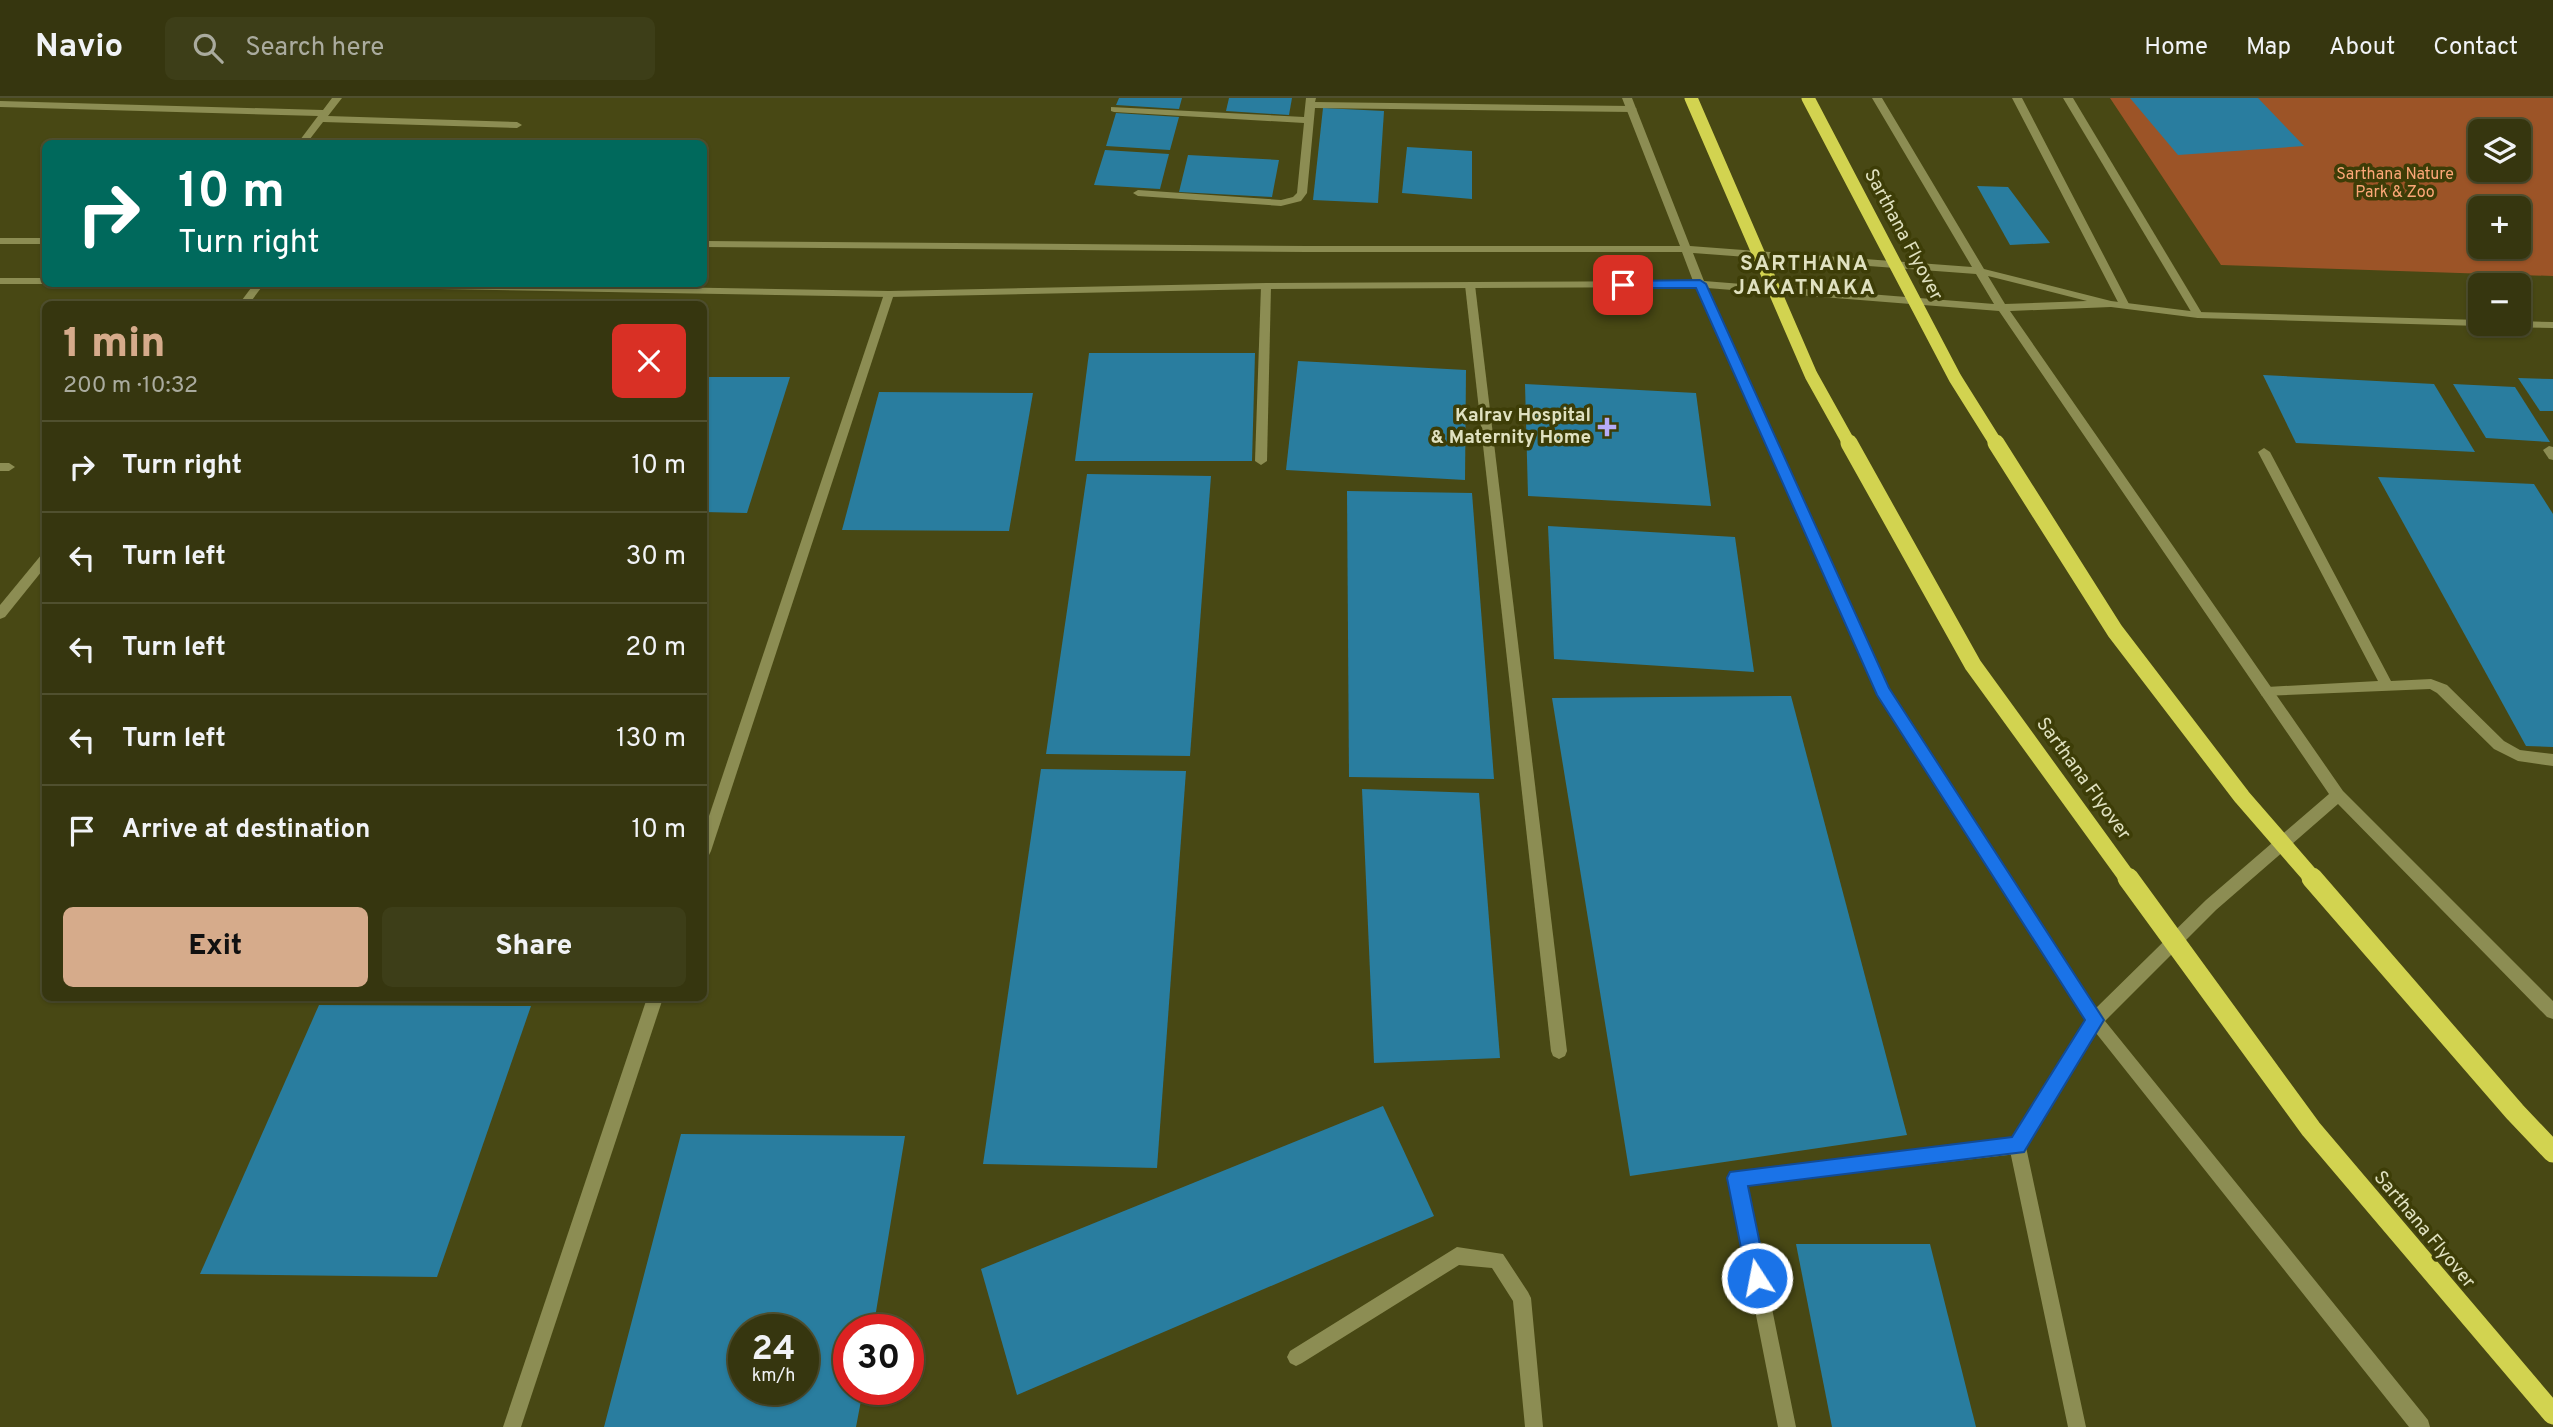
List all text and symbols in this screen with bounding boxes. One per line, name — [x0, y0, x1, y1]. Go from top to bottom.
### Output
search box — [165, 17, 655, 80]
text: Navio — [35, 27, 123, 69]
icon: search — [189, 29, 227, 67]
text: Search here — [245, 32, 384, 65]
text: Home — [2144, 33, 2208, 63]
text: Map — [2246, 33, 2291, 63]
text: About — [2329, 33, 2395, 63]
text: Contact — [2433, 33, 2518, 63]
map controls — [2468, 119, 2531, 336]
button: layers — [2468, 119, 2531, 182]
text: 10 m — [178, 163, 285, 225]
street label: Sarthana Flyover — [1858, 165, 1948, 306]
park label: Sarthana Nature Park & Zoo — [2336, 165, 2454, 203]
icon: right — [63, 168, 154, 259]
button: + — [2468, 196, 2531, 259]
text: Turn right — [178, 224, 320, 264]
district label: SARTHANA JAKATNAKA — [1733, 251, 1877, 302]
pin — [1593, 255, 1653, 315]
icon: arrive — [1604, 266, 1642, 304]
button: − — [2468, 273, 2531, 336]
text: 1 min — [63, 319, 166, 372]
button: close — [612, 324, 686, 398]
text: 200 m · 10:32 — [63, 372, 198, 401]
place label: Kalrav Hospital & Maternity Home — [1430, 404, 1591, 450]
marker: Kalrav Hospital & Maternity Home — [1597, 417, 1617, 437]
icon: right — [63, 448, 101, 486]
text: Turn right — [122, 450, 242, 483]
text: 10 m — [631, 450, 686, 483]
icon: left — [63, 539, 101, 577]
text: Turn left — [122, 541, 226, 574]
text: 30 m — [626, 541, 686, 574]
icon: left — [63, 630, 101, 668]
text: Turn left — [122, 632, 226, 665]
text: 20 m — [625, 632, 686, 665]
street label: Sarthana Flyover — [2030, 713, 2136, 846]
icon: left — [63, 721, 101, 759]
text: Turn left — [122, 723, 226, 756]
text: 130 m — [616, 723, 686, 756]
icon: arrive — [63, 812, 101, 850]
text: Arrive at destination — [122, 814, 370, 847]
text: 10 m — [631, 814, 686, 847]
button: Exit — [63, 907, 368, 987]
button: Share — [382, 907, 686, 987]
street label: Sarthana Flyover — [2368, 1166, 2480, 1294]
position arrow — [1720, 1241, 1794, 1315]
speed limit sign: 30 — [833, 1314, 924, 1405]
text: 24 — [752, 1328, 795, 1372]
text: km/h — [752, 1365, 795, 1388]

